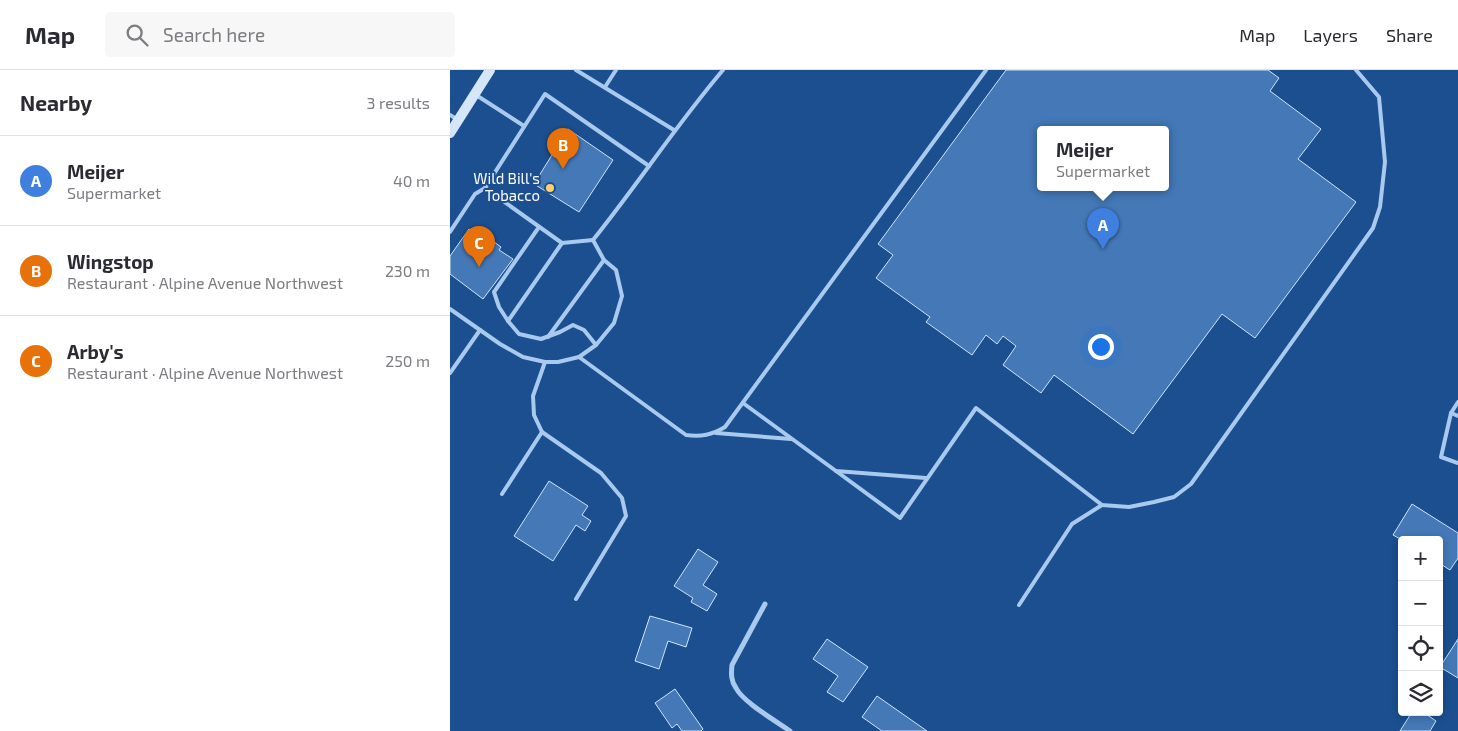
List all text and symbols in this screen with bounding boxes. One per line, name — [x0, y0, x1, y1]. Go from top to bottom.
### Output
search box — [105, 12, 455, 57]
text: Map — [25, 20, 75, 49]
icon: search — [123, 21, 151, 49]
text: Search here — [163, 23, 265, 46]
text: Map — [1239, 24, 1275, 46]
text: Layers — [1303, 24, 1358, 46]
text: Share — [1386, 24, 1433, 46]
text: Nearby — [20, 90, 92, 115]
text: 3 results — [367, 93, 430, 112]
popup — [1037, 126, 1169, 191]
pin: B — [547, 128, 579, 169]
text: Meijer — [1056, 138, 1113, 161]
text: Meijer — [67, 160, 124, 183]
text: Supermarket — [1056, 161, 1150, 180]
place label: Wild Bill's Tobacco — [473, 169, 540, 204]
text: A — [31, 171, 41, 190]
text: 40 m — [393, 171, 430, 190]
marker: Wild Bill's Tobacco — [544, 182, 556, 194]
text: Supermarket — [67, 183, 161, 202]
pin: A — [1087, 208, 1119, 249]
pin: C — [463, 226, 495, 267]
text: Wingstop — [67, 250, 154, 273]
text: B — [31, 261, 41, 280]
text: 230 m — [385, 261, 430, 280]
text: Restaurant · Alpine Avenue Northwest — [67, 273, 343, 292]
your location — [1088, 334, 1114, 360]
text: Arby's — [67, 340, 124, 363]
text: C — [31, 351, 41, 370]
text: 250 m — [385, 351, 430, 370]
text: Restaurant · Alpine Avenue Northwest — [67, 363, 343, 382]
map controls — [1398, 536, 1443, 716]
button: + — [1398, 536, 1443, 581]
button: − — [1398, 581, 1443, 626]
button: locate — [1398, 626, 1443, 671]
button: layers — [1398, 671, 1443, 716]

